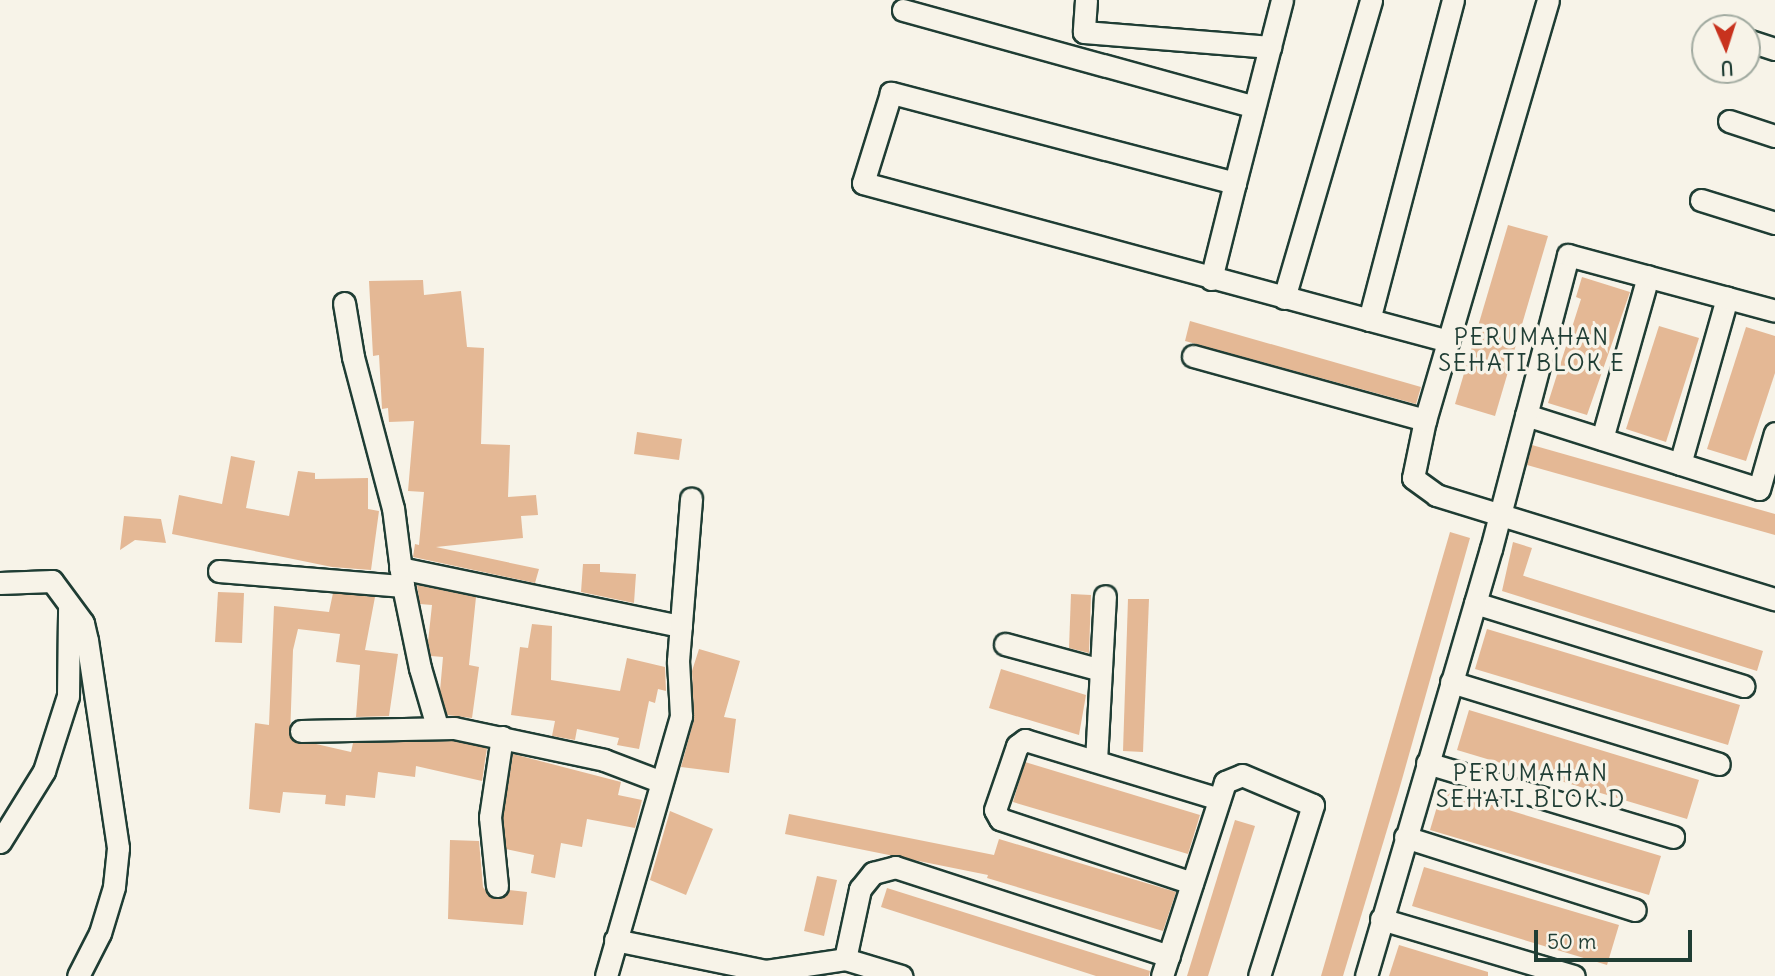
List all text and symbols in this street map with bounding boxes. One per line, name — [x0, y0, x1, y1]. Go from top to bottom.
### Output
north arrow — [1691, 14, 1761, 84]
text: U — [1720, 56, 1734, 80]
district label: PERUMAHAN SEHATI BLOK E — [1440, 323, 1624, 377]
district label: PERUMAHAN SEHATI BLOK D — [1437, 759, 1625, 813]
scale bar — [1537, 916, 1694, 960]
text: 50 m — [1547, 928, 1596, 955]

